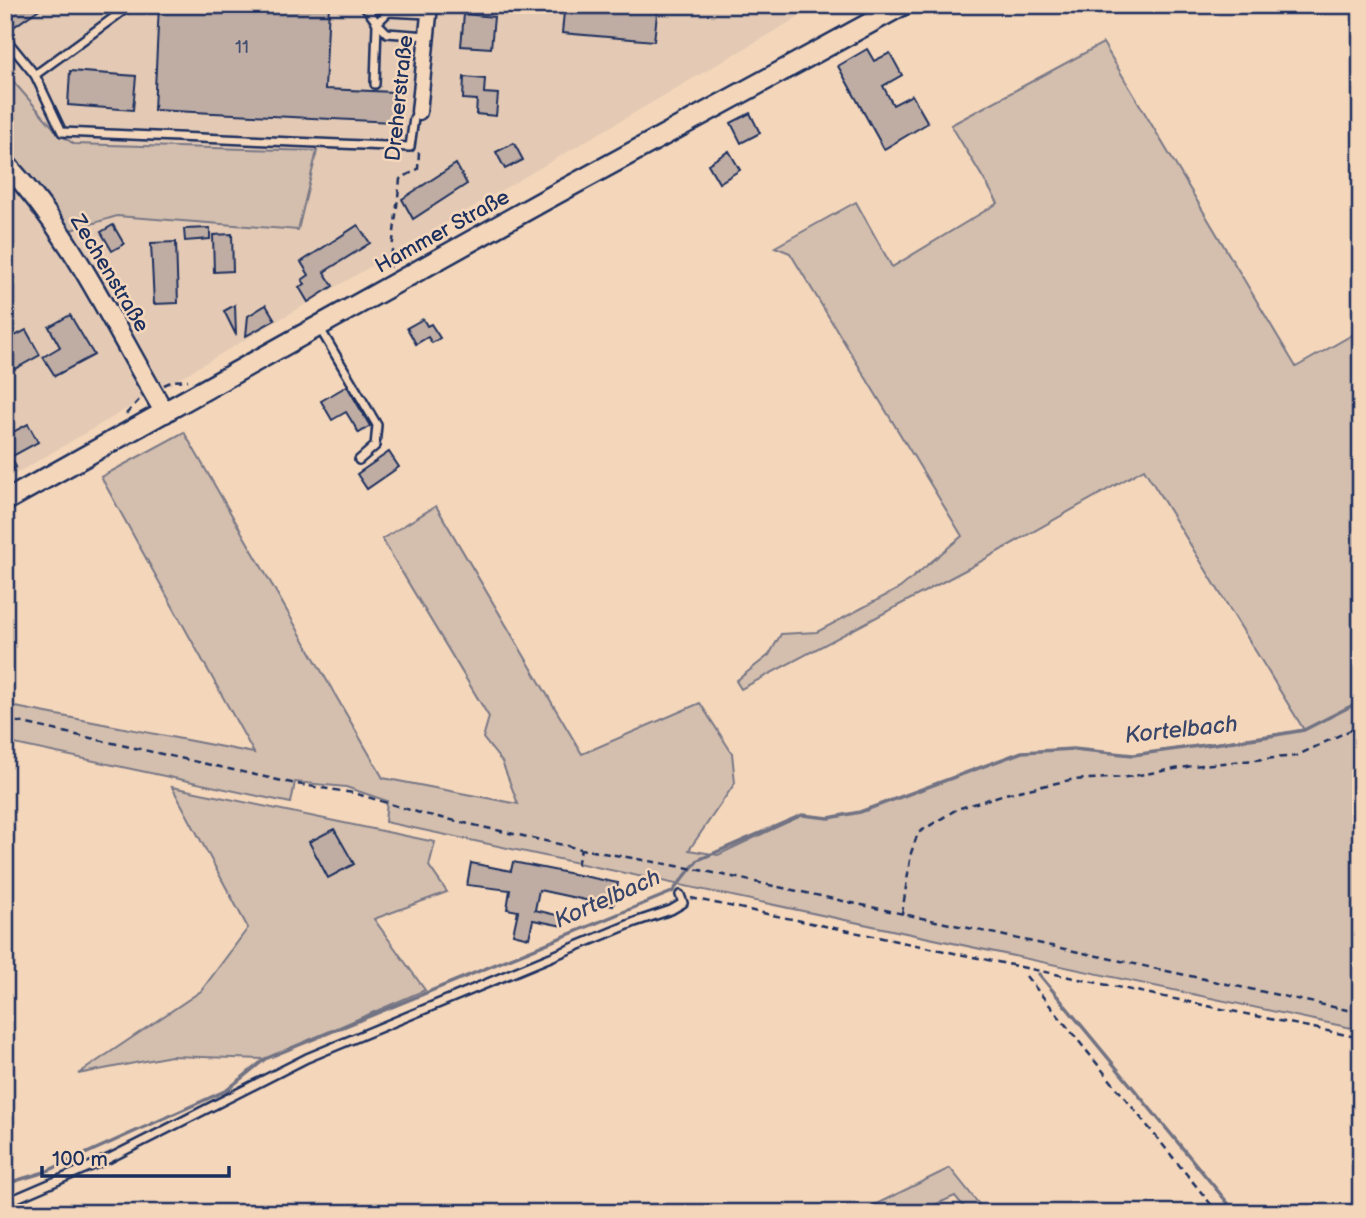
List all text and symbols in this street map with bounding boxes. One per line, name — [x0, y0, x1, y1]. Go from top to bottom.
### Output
street label: Dreherstraße — [380, 34, 419, 162]
house number: 11 — [235, 37, 249, 58]
street label: Hammer Straße — [371, 184, 514, 279]
street label: Zechenstraße — [64, 209, 154, 336]
water label: Kortelbach — [1123, 710, 1239, 750]
water label: Kortelbach — [550, 863, 665, 935]
scale bar — [42, 1134, 229, 1178]
text: 100 m — [52, 1147, 108, 1172]

